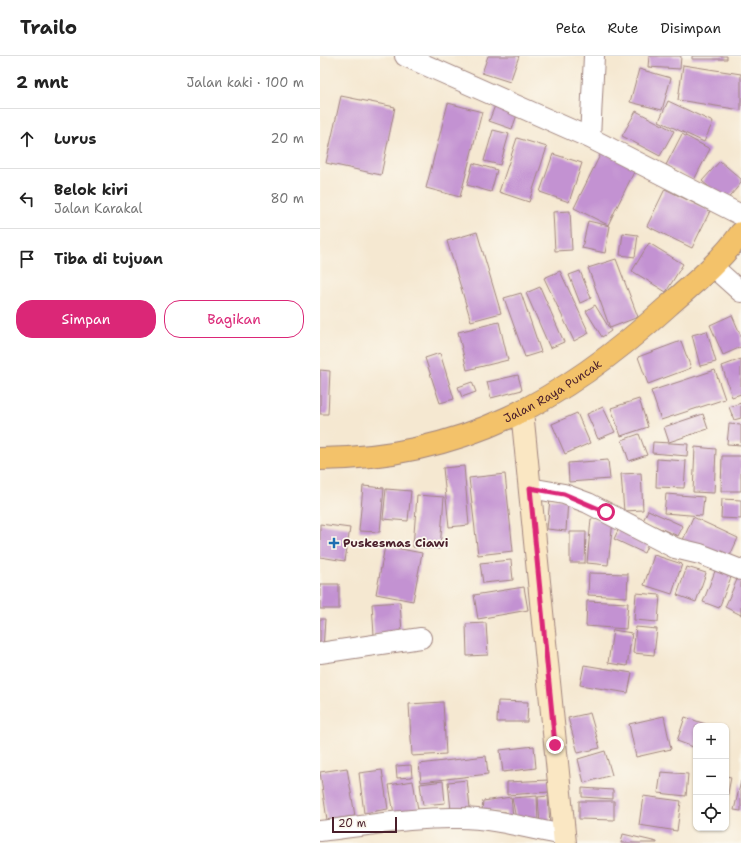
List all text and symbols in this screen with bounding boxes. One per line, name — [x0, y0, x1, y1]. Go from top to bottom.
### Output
text: Trailo — [20, 15, 77, 40]
text: Peta — [556, 19, 585, 37]
text: Rute — [607, 19, 638, 37]
text: Disimpan — [660, 19, 721, 37]
text: 2 mnt — [16, 71, 69, 93]
text: Jalan kaki · 100 m — [187, 74, 304, 91]
icon: ahead — [16, 128, 38, 150]
text: Lurus — [54, 129, 96, 149]
text: 20 m — [271, 130, 304, 147]
text: Belok kiri — [54, 180, 128, 200]
icon: left — [16, 188, 38, 210]
text: 80 m — [270, 190, 304, 207]
text: Jalan Karakal — [54, 200, 142, 217]
icon: arrive — [16, 248, 38, 270]
text: Tiba di tujuan — [54, 249, 163, 269]
button: Simpan — [16, 300, 156, 338]
button: Bagikan — [164, 300, 304, 338]
street label: Jalan Raya Puncak — [501, 356, 605, 427]
route start — [597, 503, 615, 521]
place label: Puskesmas Ciawi — [343, 535, 449, 551]
marker: Puskesmas Ciawi — [328, 537, 340, 549]
map controls — [693, 723, 729, 831]
button: + — [693, 723, 729, 759]
route end — [546, 736, 564, 754]
button: − — [693, 759, 729, 795]
button: locate — [693, 795, 729, 831]
scale bar — [332, 815, 397, 834]
text: 20 m — [338, 816, 366, 831]

